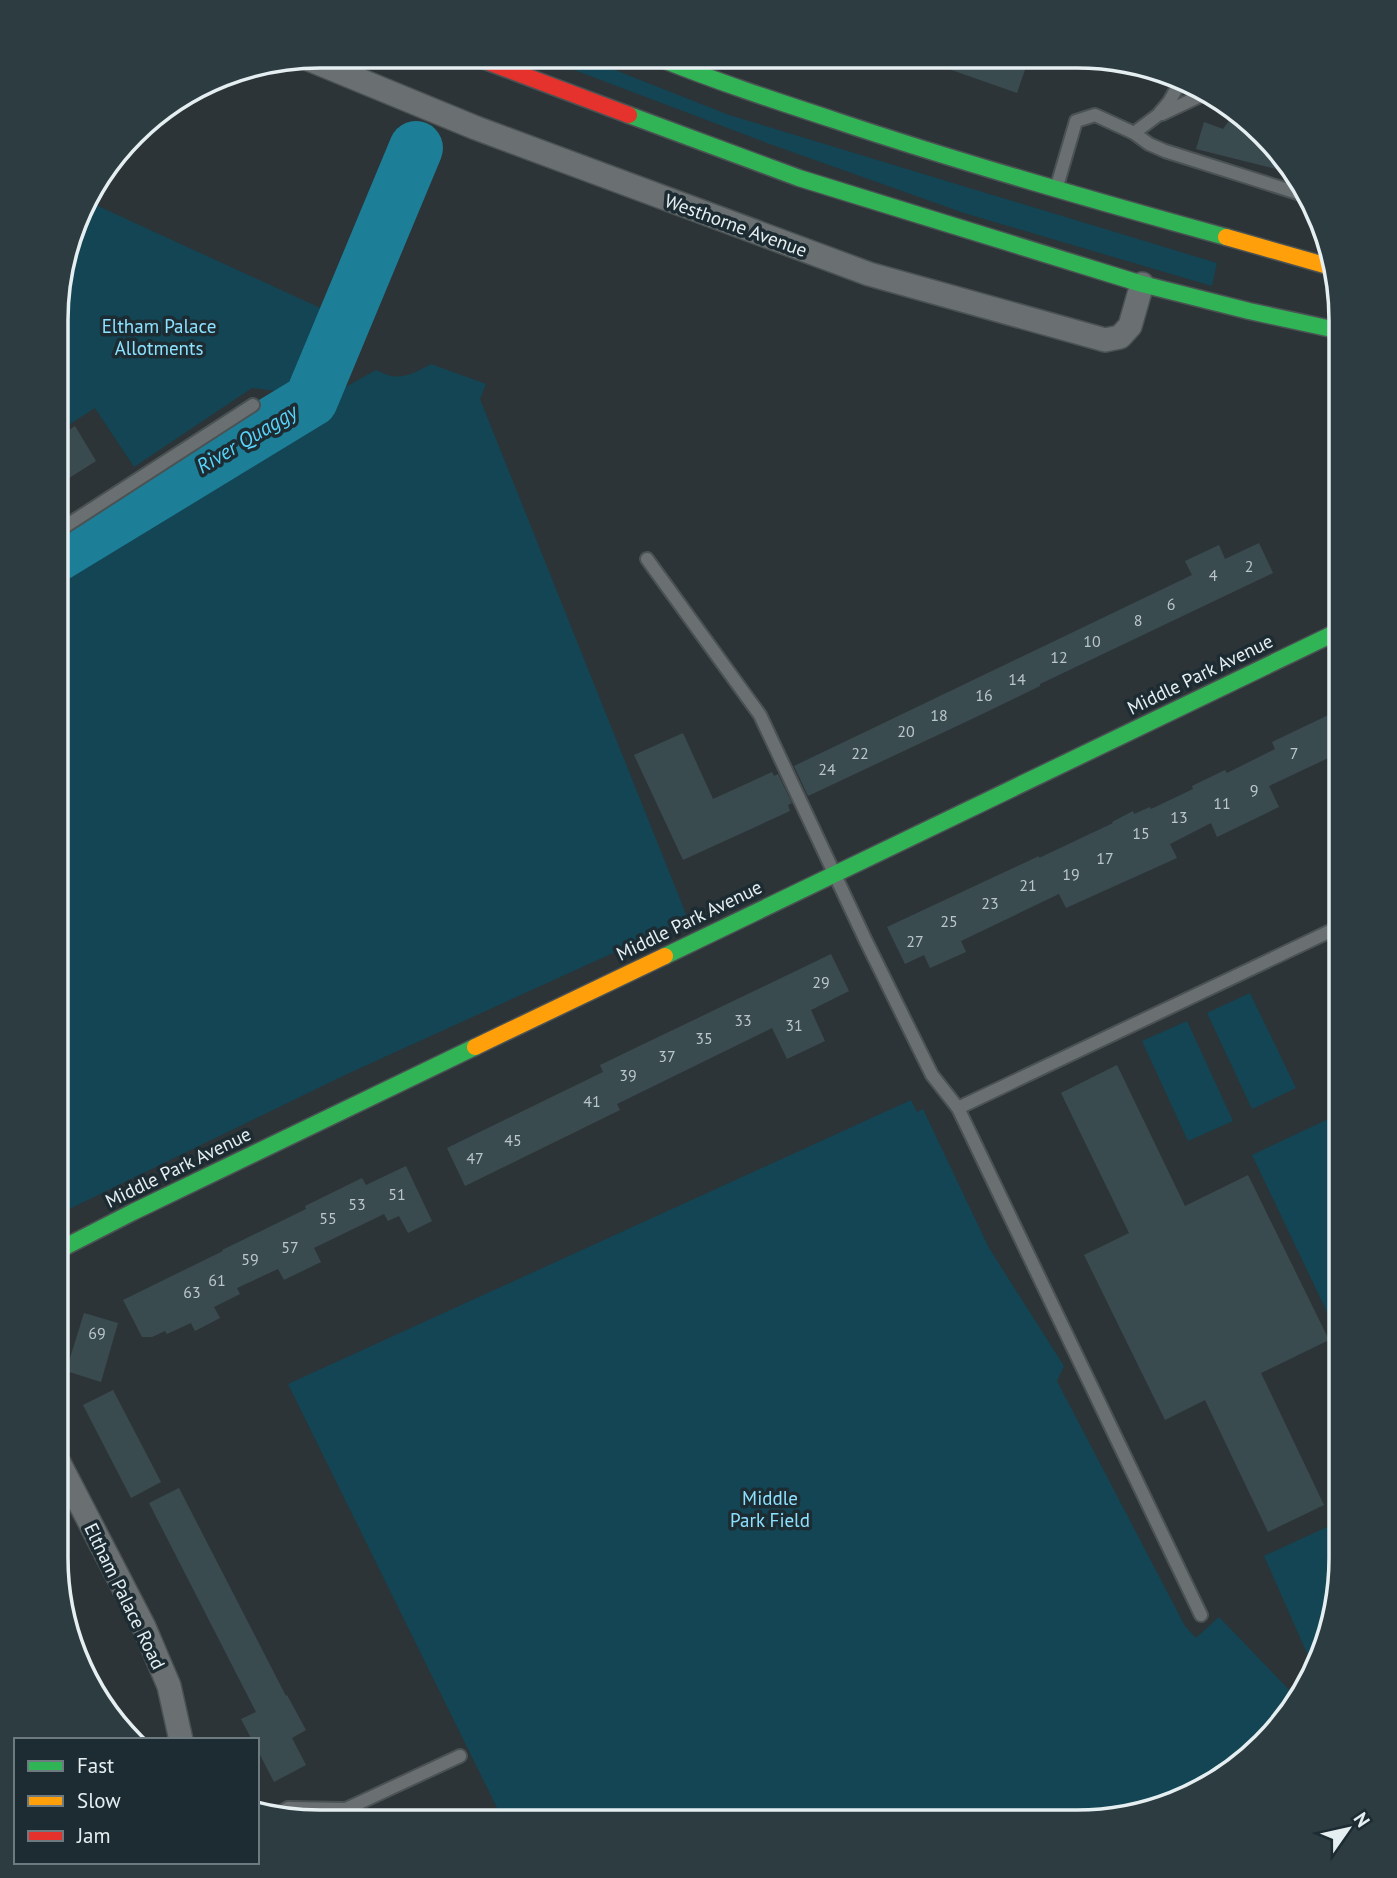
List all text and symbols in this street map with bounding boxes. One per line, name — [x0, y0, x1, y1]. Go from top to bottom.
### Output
street label: Westhorne Avenue — [661, 188, 811, 262]
park label: Eltham Palace Allotments — [102, 314, 216, 360]
water label: River Quaggy — [191, 397, 304, 479]
house number: 2 — [1245, 556, 1253, 576]
house number: 4 — [1209, 565, 1218, 585]
house number: 6 — [1167, 594, 1175, 614]
house number: 8 — [1134, 610, 1142, 630]
street label: Middle Park Avenue — [1123, 628, 1277, 720]
house number: 10 — [1083, 631, 1101, 651]
house number: 12 — [1050, 647, 1068, 667]
house number: 14 — [1008, 669, 1026, 689]
house number: 16 — [975, 685, 993, 705]
house number: 18 — [930, 705, 948, 725]
house number: 20 — [897, 721, 915, 741]
house number: 22 — [851, 743, 869, 763]
house number: 7 — [1290, 743, 1298, 763]
house number: 24 — [818, 759, 836, 779]
house number: 9 — [1250, 780, 1258, 800]
house number: 11 — [1213, 793, 1231, 813]
house number: 13 — [1170, 807, 1188, 827]
house number: 15 — [1132, 823, 1150, 843]
house number: 17 — [1096, 848, 1114, 868]
house number: 19 — [1062, 864, 1080, 884]
street label: Middle Park Avenue — [612, 874, 766, 966]
house number: 21 — [1019, 875, 1037, 895]
house number: 23 — [981, 893, 999, 913]
house number: 25 — [940, 911, 958, 931]
house number: 27 — [906, 931, 924, 951]
house number: 29 — [812, 972, 830, 992]
house number: 33 — [734, 1010, 752, 1030]
house number: 31 — [785, 1015, 803, 1035]
house number: 35 — [695, 1028, 713, 1048]
house number: 37 — [658, 1046, 676, 1066]
house number: 39 — [619, 1065, 637, 1085]
house number: 41 — [583, 1091, 601, 1111]
street label: Middle Park Avenue — [101, 1121, 255, 1213]
house number: 45 — [504, 1130, 522, 1150]
house number: 47 — [466, 1148, 484, 1168]
house number: 51 — [388, 1184, 406, 1204]
house number: 53 — [348, 1194, 366, 1214]
house number: 55 — [319, 1208, 337, 1228]
house number: 57 — [281, 1237, 299, 1257]
house number: 59 — [241, 1249, 259, 1269]
house number: 61 — [208, 1270, 226, 1290]
house number: 63 — [183, 1282, 201, 1302]
house number: 69 — [88, 1323, 106, 1343]
park label: Middle Park Field — [730, 1486, 810, 1532]
street label: Eltham Palace Road — [79, 1519, 171, 1673]
legend — [14, 1738, 259, 1864]
text: Fast — [77, 1752, 114, 1779]
text: Slow — [77, 1787, 121, 1814]
north arrow — [1313, 1794, 1383, 1864]
text: N — [1349, 1808, 1376, 1831]
text: Jam — [76, 1822, 111, 1849]

